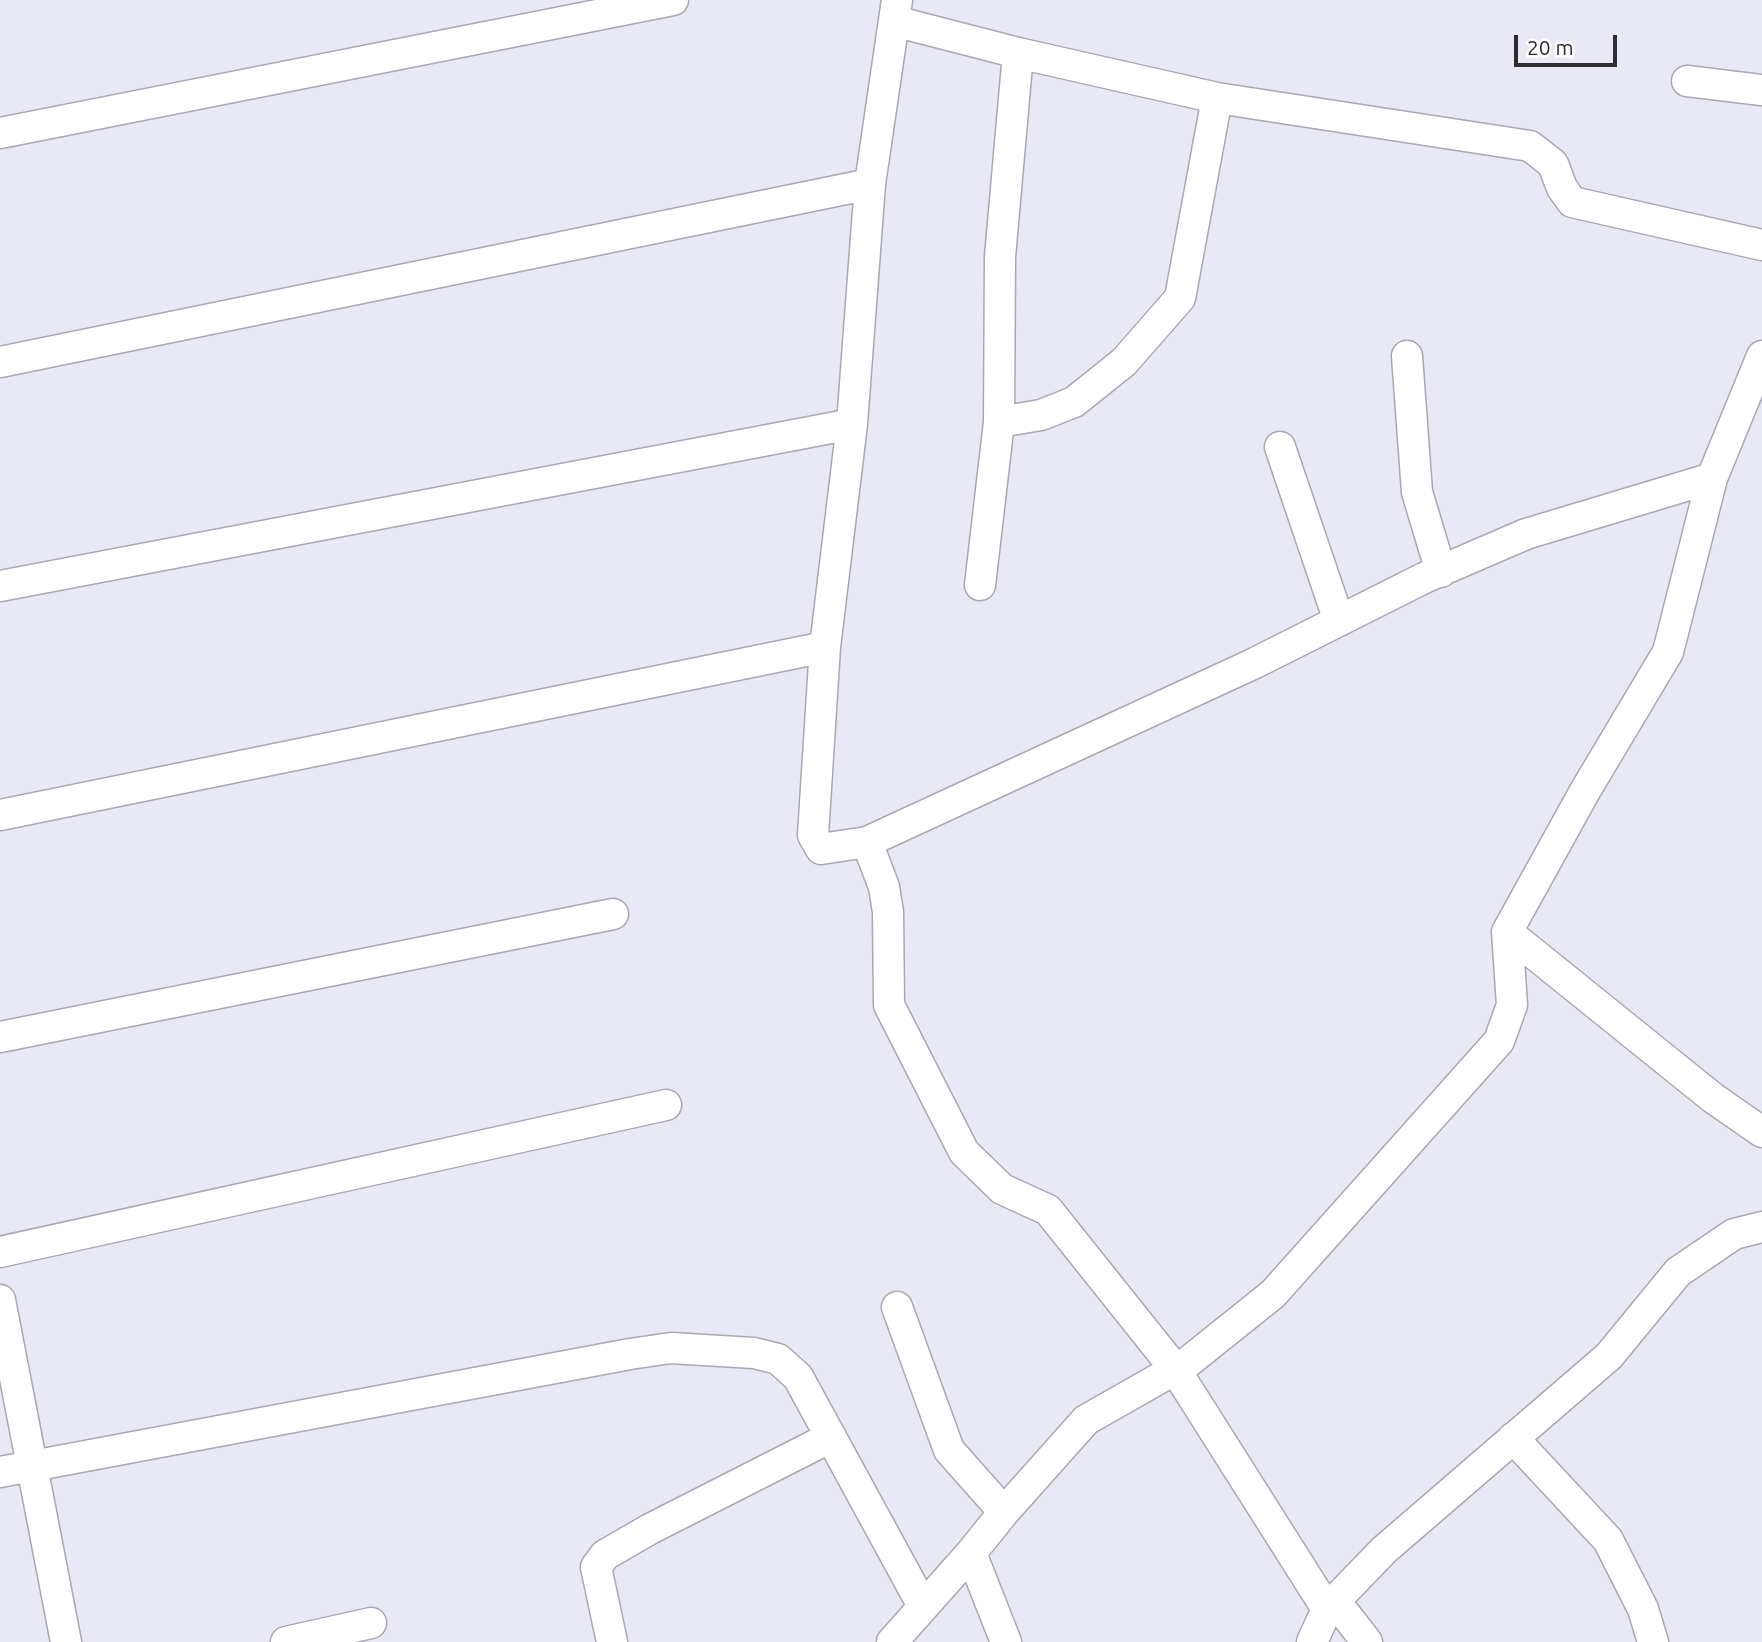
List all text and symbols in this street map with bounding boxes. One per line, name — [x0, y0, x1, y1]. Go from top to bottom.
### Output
scale bar — [1517, 21, 1620, 65]
text: 20 m — [1527, 35, 1574, 59]

